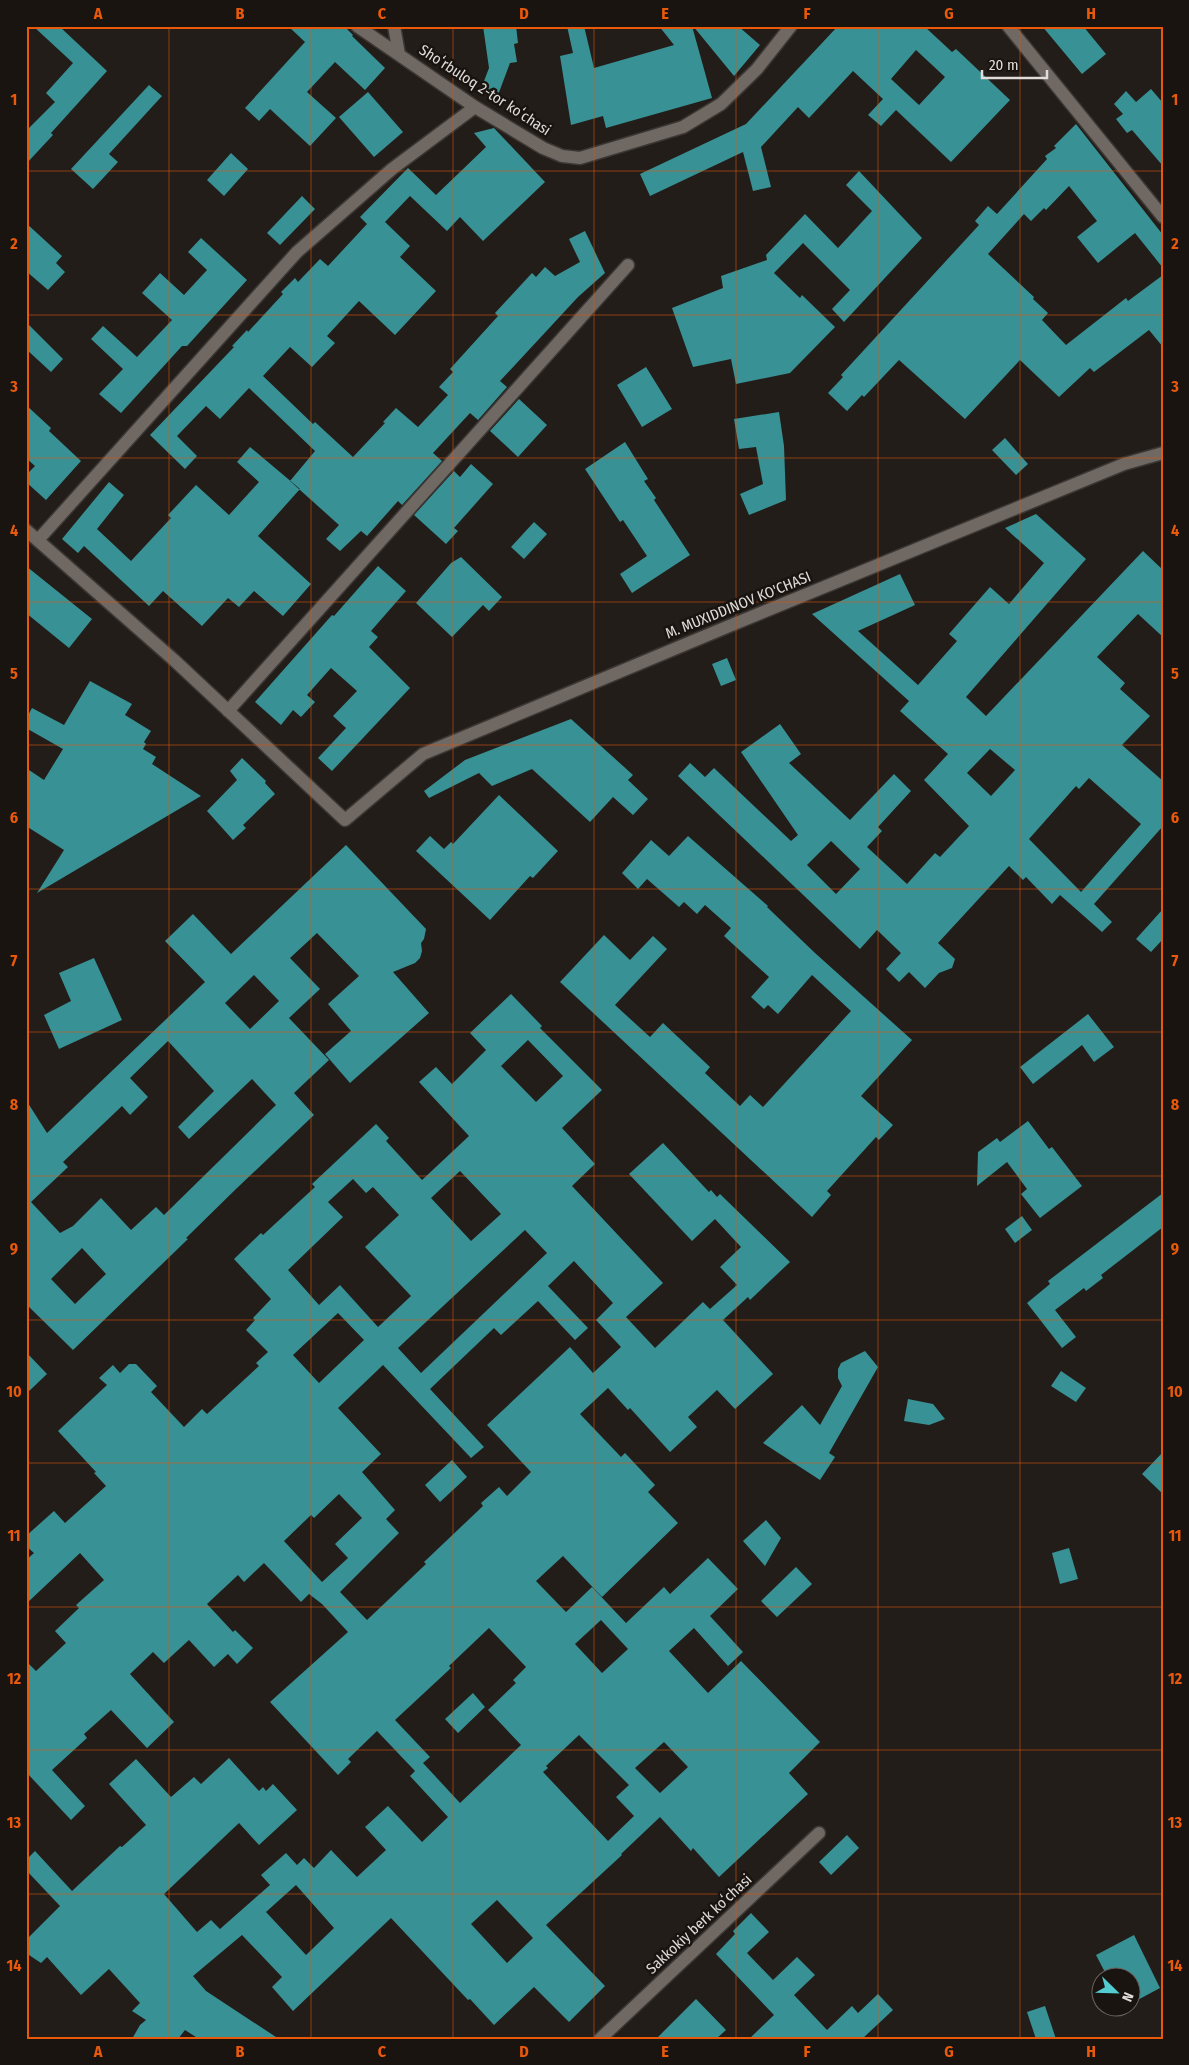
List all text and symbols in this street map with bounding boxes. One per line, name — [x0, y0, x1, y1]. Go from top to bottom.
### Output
text: A — [93, 4, 103, 23]
text: B — [236, 4, 245, 23]
text: C — [378, 4, 387, 23]
text: D — [519, 4, 529, 23]
text: E — [661, 4, 669, 23]
text: F — [803, 4, 811, 23]
text: G — [944, 4, 954, 23]
text: H — [1086, 4, 1096, 23]
street label: Shoʻrbuloq 2-tor koʻchasi — [416, 41, 554, 139]
scale bar — [982, 48, 1046, 80]
text: 20 m — [989, 56, 1019, 74]
text: 1 — [11, 90, 17, 109]
text: 1 — [1172, 90, 1178, 109]
text: 2 — [9, 234, 18, 253]
text: 2 — [1170, 234, 1179, 253]
text: 3 — [9, 377, 18, 396]
text: 3 — [1170, 377, 1179, 396]
text: 4 — [10, 521, 18, 540]
text: 4 — [1171, 521, 1179, 540]
street label: M. MUXIDDINOV KO'CHASI — [663, 568, 813, 642]
text: 5 — [10, 664, 18, 683]
text: 5 — [1171, 664, 1179, 683]
text: 6 — [10, 808, 18, 827]
text: 6 — [1171, 808, 1179, 827]
text: 7 — [11, 951, 18, 970]
text: 7 — [1172, 951, 1179, 970]
text: 8 — [10, 1095, 19, 1114]
text: 8 — [1171, 1095, 1180, 1114]
text: 9 — [10, 1239, 18, 1258]
text: 9 — [1171, 1239, 1179, 1258]
text: 10 — [6, 1382, 22, 1401]
text: 10 — [1167, 1382, 1183, 1401]
text: 11 — [7, 1526, 21, 1545]
text: 11 — [1168, 1526, 1182, 1545]
text: 12 — [7, 1669, 22, 1688]
text: 12 — [1168, 1669, 1183, 1688]
text: 13 — [7, 1813, 22, 1832]
text: 13 — [1168, 1813, 1183, 1832]
street label: Sakkokiy berk koʻchasi — [642, 1870, 756, 1978]
text: 14 — [7, 1956, 22, 1975]
text: 14 — [1168, 1956, 1183, 1975]
north arrow — [1092, 1968, 1142, 2018]
text: N — [1118, 1990, 1137, 2004]
text: A — [93, 2042, 103, 2061]
text: B — [236, 2042, 245, 2061]
text: C — [378, 2042, 387, 2061]
text: D — [519, 2042, 529, 2061]
text: E — [661, 2042, 669, 2061]
text: F — [803, 2042, 811, 2061]
text: G — [944, 2042, 954, 2061]
text: H — [1086, 2042, 1096, 2061]

